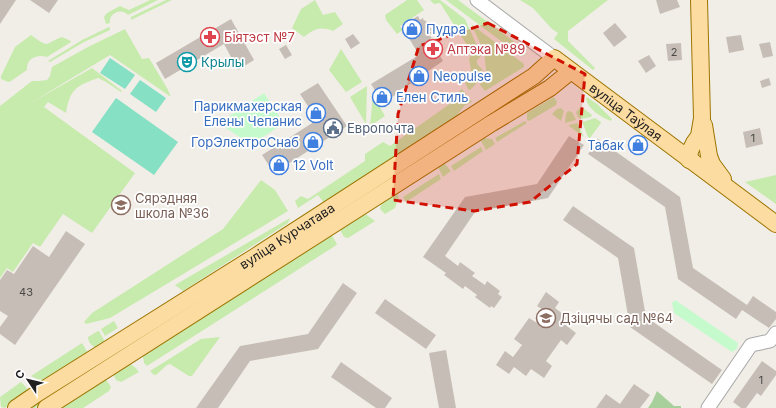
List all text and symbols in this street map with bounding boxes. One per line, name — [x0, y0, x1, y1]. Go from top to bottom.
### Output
shop icon: Пудра — [401, 18, 423, 40]
place label: Пудра — [426, 21, 466, 37]
pharmacy icon: Біятэст №7 — [199, 26, 221, 48]
place label: Біятэст №7 — [224, 29, 295, 45]
pharmacy icon: Аптэка №89 — [422, 38, 444, 60]
place label: Аптэка №89 — [447, 41, 525, 57]
house number: 2 — [671, 45, 677, 59]
theatre icon: Крылы — [176, 51, 198, 73]
place label: Крылы — [201, 54, 244, 70]
shop icon: Neopulse — [408, 65, 430, 87]
place label: Neopulse — [433, 68, 491, 84]
street label: вуліца Таўлая — [586, 79, 665, 144]
shop icon: Елен Стиль — [371, 86, 393, 108]
place label: Елен Стиль — [396, 89, 468, 105]
place label: Парикмахерская Елены Чепанис — [194, 98, 302, 129]
shop icon: Парикмахерская Елены Чепанис — [305, 102, 327, 124]
public building icon: Европочта — [322, 117, 344, 139]
place label: Европочта — [347, 120, 414, 136]
shop icon: ГорЭлектроСнаб — [302, 131, 324, 153]
house number: 1 — [751, 131, 755, 145]
place label: ГорЭлектроСнаб — [191, 134, 299, 150]
shop icon: Табак — [627, 134, 649, 156]
place label: Табак — [587, 137, 624, 153]
shop icon: 12 Volt — [268, 154, 290, 176]
place label: 12 Volt — [293, 157, 334, 173]
place label: Сярэдняя школа №36 — [135, 190, 209, 221]
school or university icon: Сярэдняя школа №36 — [110, 194, 132, 216]
street label: вуліца Курчатава — [236, 199, 337, 272]
house number: 43 — [19, 285, 33, 299]
school or university icon: Дзіцячы сад №64 — [535, 307, 557, 329]
place label: Дзіцячы сад №64 — [560, 310, 673, 326]
north arrow — [8, 360, 48, 400]
text: С — [12, 367, 28, 382]
house number: 1 — [759, 373, 763, 387]

